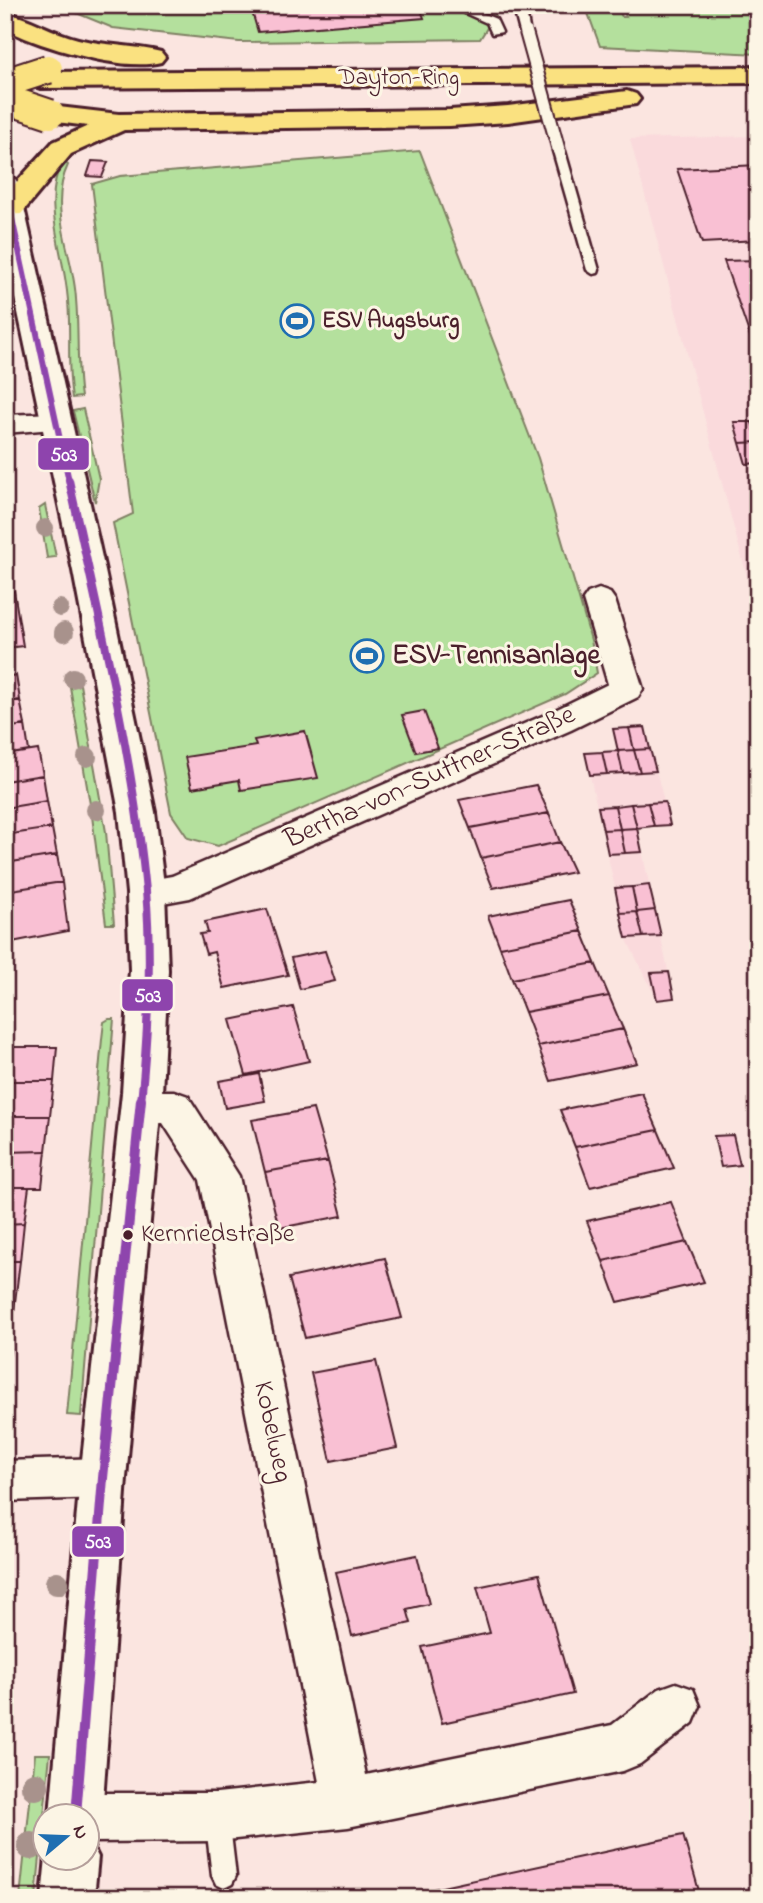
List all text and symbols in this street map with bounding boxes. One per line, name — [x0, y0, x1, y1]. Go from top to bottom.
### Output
street label: Dayton-Ring — [338, 62, 459, 97]
sports icon: ESV Augsburg — [278, 302, 316, 340]
place label: ESV Augsburg — [322, 305, 459, 340]
line badge: 503 — [37, 437, 90, 471]
text: 503 — [51, 443, 78, 470]
place label: ESV-Tennisanlage — [392, 636, 601, 678]
sports icon: ESV-Tennisanlage — [348, 637, 386, 675]
street label: Bertha-von-Suttner-Straße — [277, 695, 582, 861]
line badge: 503 — [121, 978, 174, 1012]
text: 503 — [135, 984, 162, 1011]
place label: Kernriedstraße — [141, 1216, 295, 1254]
marker: Kernriedstraße — [121, 1228, 135, 1242]
street label: Kobelweg — [241, 1377, 303, 1487]
line badge: 503 — [71, 1525, 125, 1558]
text: 503 — [85, 1530, 112, 1557]
north arrow — [32, 1801, 102, 1871]
text: N — [65, 1822, 95, 1843]

